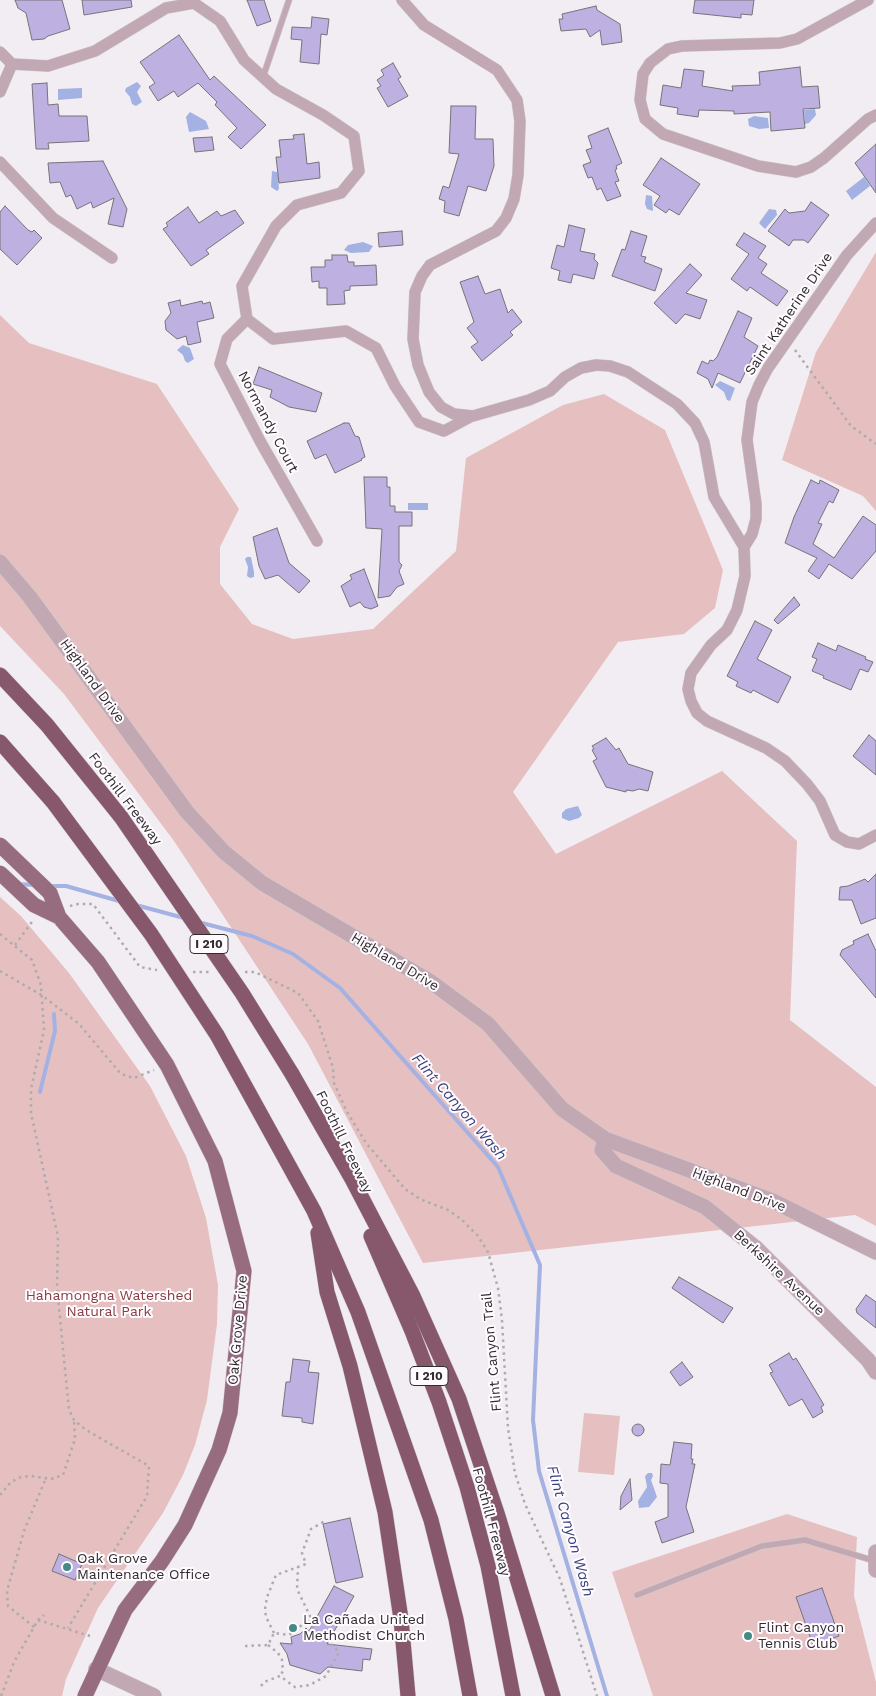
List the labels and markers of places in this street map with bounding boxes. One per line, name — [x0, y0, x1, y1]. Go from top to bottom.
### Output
place label: Oak Grove Maintenance Office — [77, 1551, 210, 1584]
marker: Oak Grove Maintenance Office — [61, 1561, 73, 1573]
place label: La Cañada United Methodist Church — [303, 1612, 425, 1644]
place label: Flint Canyon Tennis Club — [758, 1620, 844, 1652]
marker: La Cañada United Methodist Church — [287, 1622, 299, 1634]
marker: Flint Canyon Tennis Club — [742, 1630, 754, 1642]

